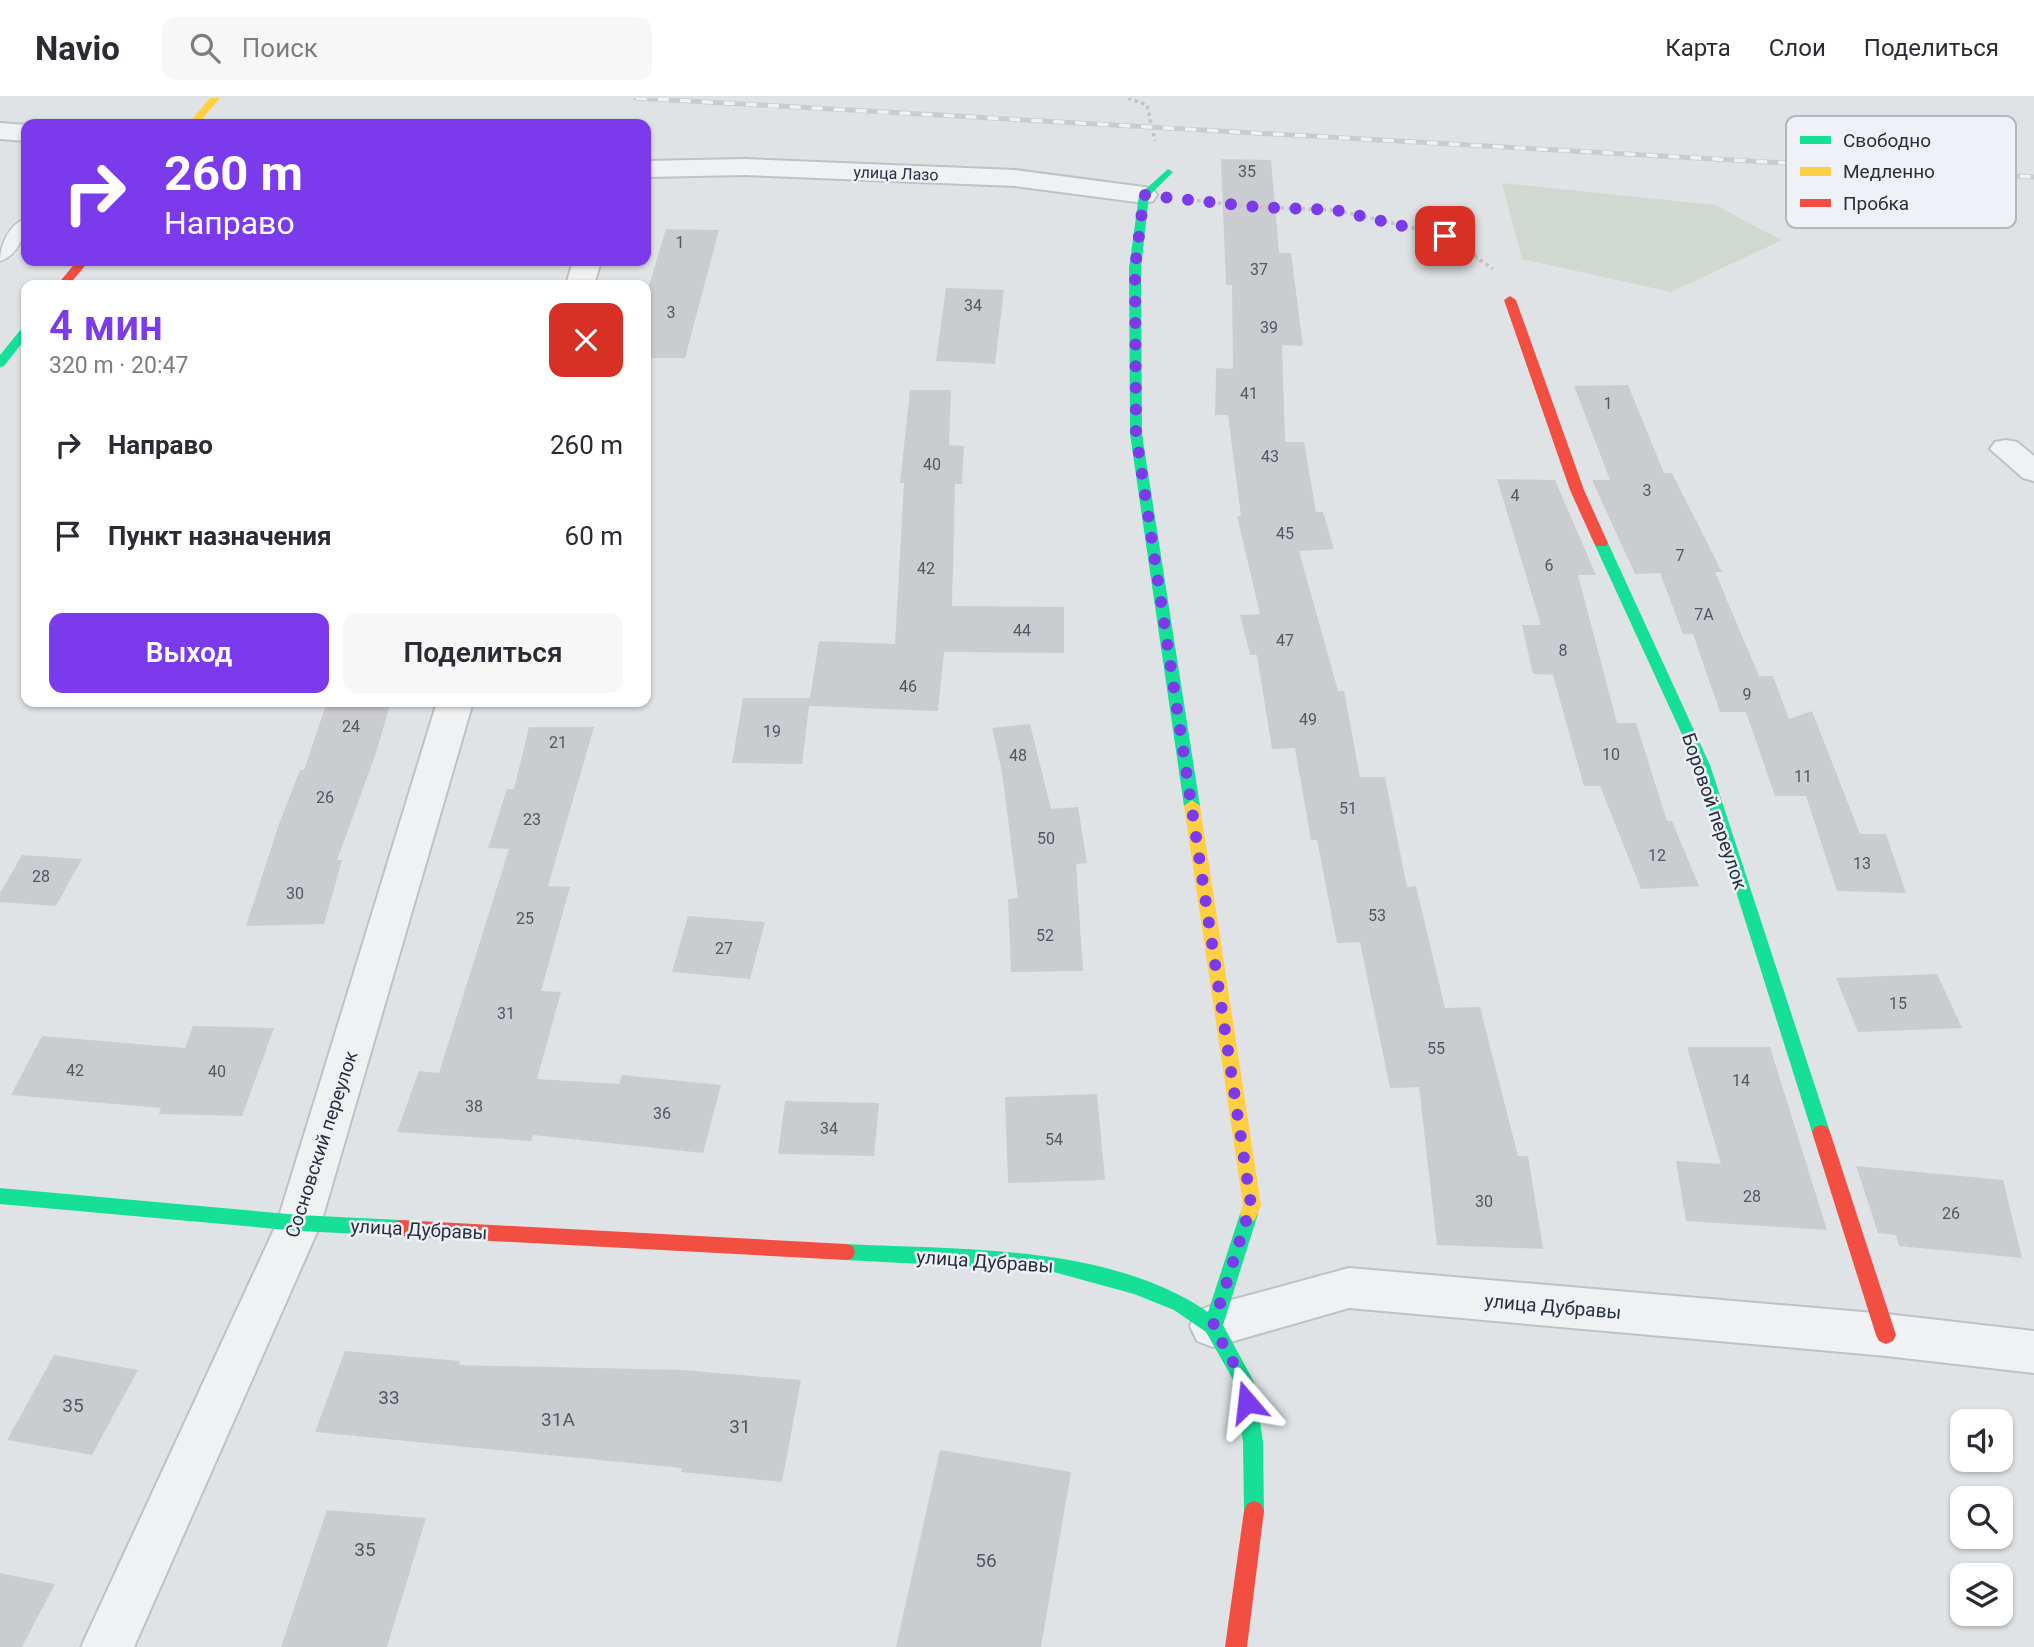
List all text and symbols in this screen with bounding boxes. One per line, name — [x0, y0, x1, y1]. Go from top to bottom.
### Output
search box — [162, 17, 652, 80]
text: Navio — [35, 29, 120, 68]
icon: search — [186, 29, 224, 67]
text: Поиск — [242, 33, 318, 63]
text: Карта — [1665, 34, 1731, 62]
text: Слои — [1769, 34, 1826, 62]
text: Поделиться — [1864, 34, 1999, 62]
legend — [1786, 116, 2016, 228]
text: Свободно — [1843, 129, 1931, 152]
text: 260 m — [164, 145, 303, 202]
icon: right — [49, 147, 140, 238]
text: Медленно — [1843, 160, 1935, 183]
house number: 35 — [1238, 162, 1256, 181]
street label: улица Лазо — [853, 163, 939, 184]
text: Пробка — [1843, 192, 1909, 215]
text: Направо — [164, 204, 295, 242]
pin — [1415, 206, 1475, 266]
icon: arrive — [1426, 217, 1464, 255]
house number: 1 — [676, 233, 685, 252]
house number: 37 — [1250, 260, 1268, 279]
house number: 34 — [964, 296, 982, 315]
text: 4 мин — [49, 301, 163, 350]
button: close — [549, 303, 623, 377]
house number: 3 — [667, 303, 676, 322]
house number: 39 — [1260, 318, 1278, 337]
text: 320 m · 20:47 — [49, 352, 188, 379]
house number: 41 — [1240, 384, 1258, 403]
house number: 1 — [1604, 394, 1613, 413]
icon: right — [49, 426, 87, 464]
text: Направо — [108, 430, 213, 460]
text: 260 m — [550, 430, 623, 460]
house number: 43 — [1261, 447, 1279, 466]
house number: 40 — [923, 455, 941, 474]
house number: 3 — [1643, 481, 1652, 500]
house number: 4 — [1511, 486, 1520, 505]
icon: arrive — [49, 517, 87, 555]
text: Пункт назначения — [108, 521, 332, 551]
text: 60 m — [565, 521, 623, 551]
house number: 45 — [1276, 524, 1294, 543]
house number: 7 — [1676, 546, 1685, 565]
house number: 6 — [1545, 556, 1554, 575]
house number: 42 — [917, 559, 935, 578]
house number: 7А — [1694, 605, 1714, 624]
button: Выход — [49, 613, 329, 693]
button: Поделиться — [343, 613, 623, 693]
house number: 44 — [1013, 621, 1031, 640]
house number: 47 — [1276, 631, 1294, 650]
house number: 8 — [1559, 641, 1568, 660]
house number: 46 — [899, 677, 917, 696]
house number: 9 — [1743, 685, 1752, 704]
house number: 49 — [1299, 710, 1317, 729]
house number: 24 — [342, 717, 360, 736]
house number: 19 — [763, 722, 781, 741]
street label: Боровой переулок — [1677, 730, 1752, 893]
house number: 21 — [549, 733, 567, 752]
house number: 10 — [1602, 745, 1620, 764]
house number: 48 — [1009, 746, 1027, 765]
house number: 11 — [1794, 767, 1812, 786]
house number: 26 — [316, 788, 334, 807]
house number: 51 — [1339, 799, 1357, 818]
house number: 23 — [523, 810, 541, 829]
house number: 50 — [1037, 829, 1055, 848]
house number: 12 — [1648, 846, 1666, 865]
house number: 13 — [1853, 854, 1871, 873]
house number: 28 — [32, 867, 50, 886]
house number: 30 — [286, 884, 304, 903]
house number: 53 — [1368, 906, 1386, 925]
house number: 25 — [516, 909, 534, 928]
house number: 52 — [1036, 926, 1054, 945]
house number: 27 — [715, 939, 733, 958]
house number: 15 — [1889, 994, 1907, 1013]
house number: 31 — [497, 1004, 515, 1023]
house number: 55 — [1427, 1039, 1445, 1058]
street label: Сосновский переулок — [280, 1047, 363, 1240]
house number: 42 — [66, 1061, 84, 1080]
house number: 40 — [208, 1062, 226, 1081]
house number: 14 — [1732, 1071, 1750, 1090]
house number: 38 — [465, 1097, 483, 1116]
house number: 36 — [653, 1104, 671, 1123]
house number: 34 — [820, 1119, 838, 1138]
house number: 54 — [1045, 1130, 1063, 1149]
house number: 28 — [1743, 1187, 1761, 1206]
house number: 30 — [1475, 1192, 1493, 1211]
house number: 26 — [1942, 1204, 1960, 1223]
street label: улица Дубравы — [350, 1214, 488, 1245]
street label: улица Дубравы — [916, 1245, 1054, 1278]
street label: улица Дубравы — [1484, 1289, 1622, 1324]
position arrow — [1210, 1365, 1284, 1439]
house number: 33 — [378, 1386, 400, 1409]
house number: 35 — [62, 1394, 84, 1417]
house number: 31А — [541, 1408, 575, 1431]
map controls — [1950, 1409, 2013, 1626]
button: sound — [1950, 1409, 2013, 1472]
house number: 31 — [729, 1415, 751, 1438]
button: search — [1950, 1486, 2013, 1549]
house number: 35 — [354, 1538, 376, 1561]
house number: 56 — [975, 1549, 997, 1572]
button: layers — [1950, 1563, 2013, 1626]

